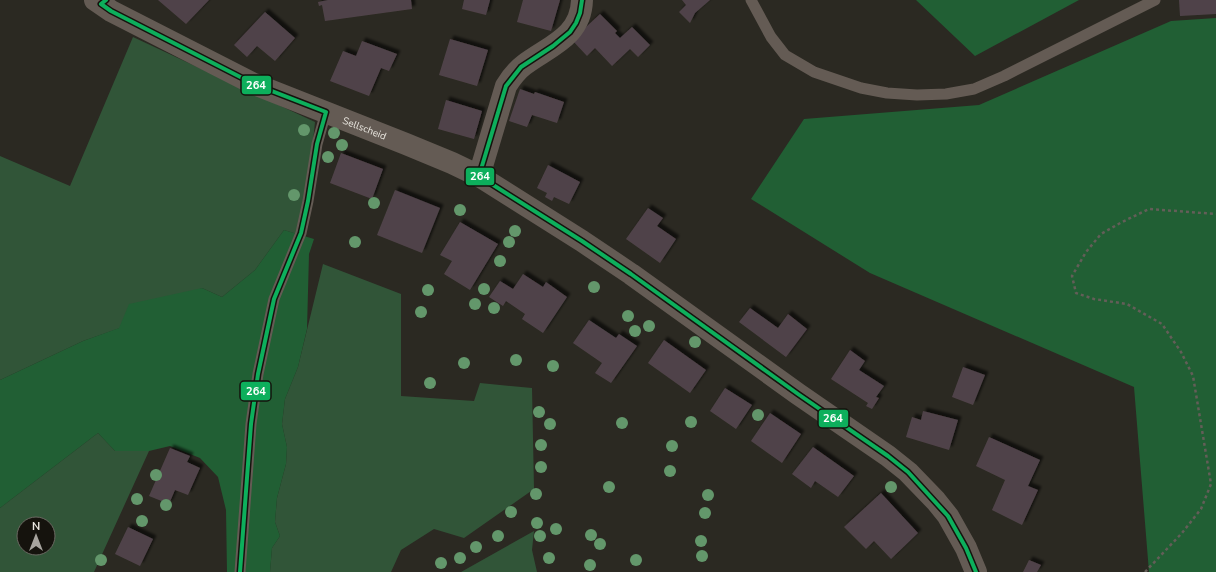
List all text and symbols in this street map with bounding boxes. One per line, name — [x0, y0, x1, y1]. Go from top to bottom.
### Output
line badge: 264 — [241, 75, 272, 95]
text: 264 — [246, 78, 266, 93]
street label: Sellscheid — [340, 114, 388, 144]
line badge: 264 — [465, 167, 495, 186]
text: 264 — [470, 169, 490, 184]
line badge: 264 — [240, 381, 271, 401]
text: 264 — [246, 384, 266, 399]
line badge: 264 — [818, 409, 849, 428]
text: 264 — [823, 411, 843, 426]
north arrow — [16, 516, 56, 556]
text: N — [32, 519, 40, 534]

